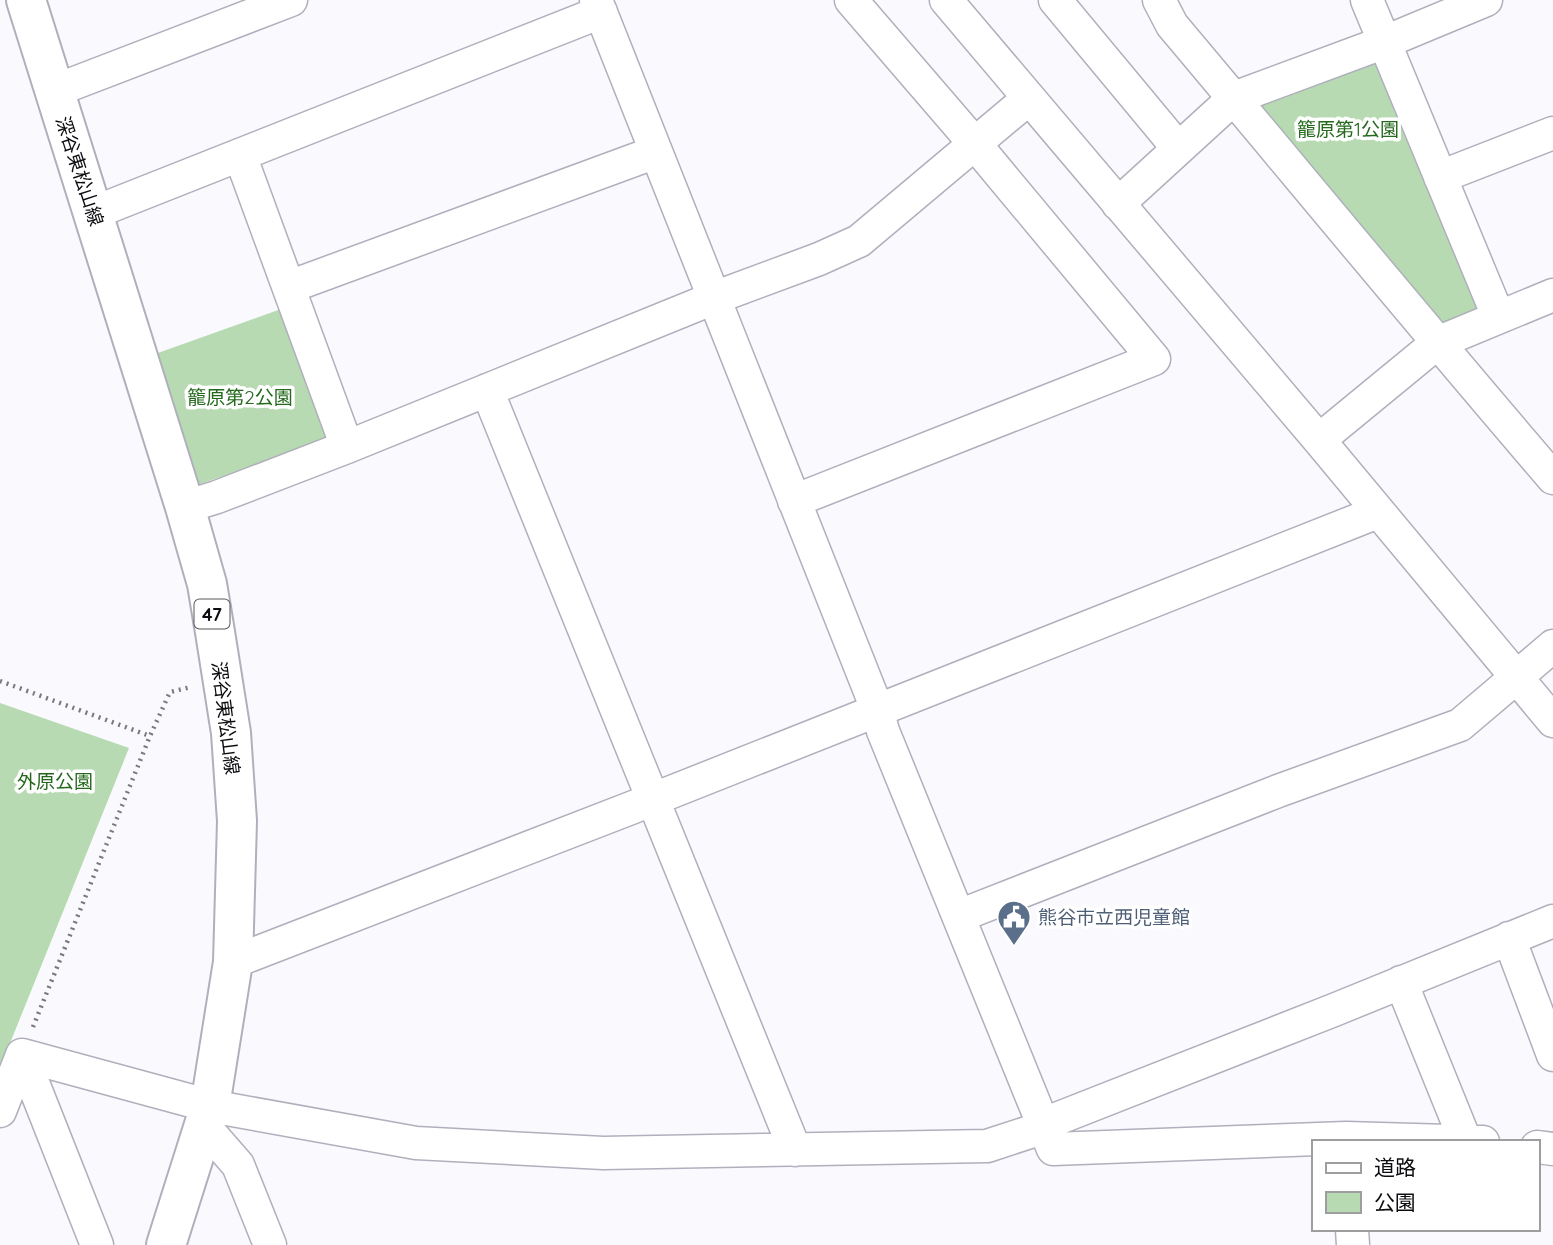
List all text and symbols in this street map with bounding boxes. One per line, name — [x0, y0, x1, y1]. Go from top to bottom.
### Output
street label: 深谷東松山線 — [51, 113, 109, 229]
park label: 籠原第1公園 — [1297, 117, 1399, 141]
park label: 籠原第2公園 — [187, 385, 293, 409]
road number: 47 — [194, 600, 230, 628]
street label: 深谷東松山線 — [207, 660, 245, 776]
park label: 外原公園 — [17, 769, 93, 793]
public building icon: 熊谷市立西児童館 — [995, 898, 1033, 947]
place label: 熊谷市立西児童館 — [1038, 905, 1190, 929]
legend — [1312, 1140, 1539, 1231]
text: 道路 — [1374, 1154, 1416, 1180]
text: 公園 — [1374, 1189, 1416, 1215]

